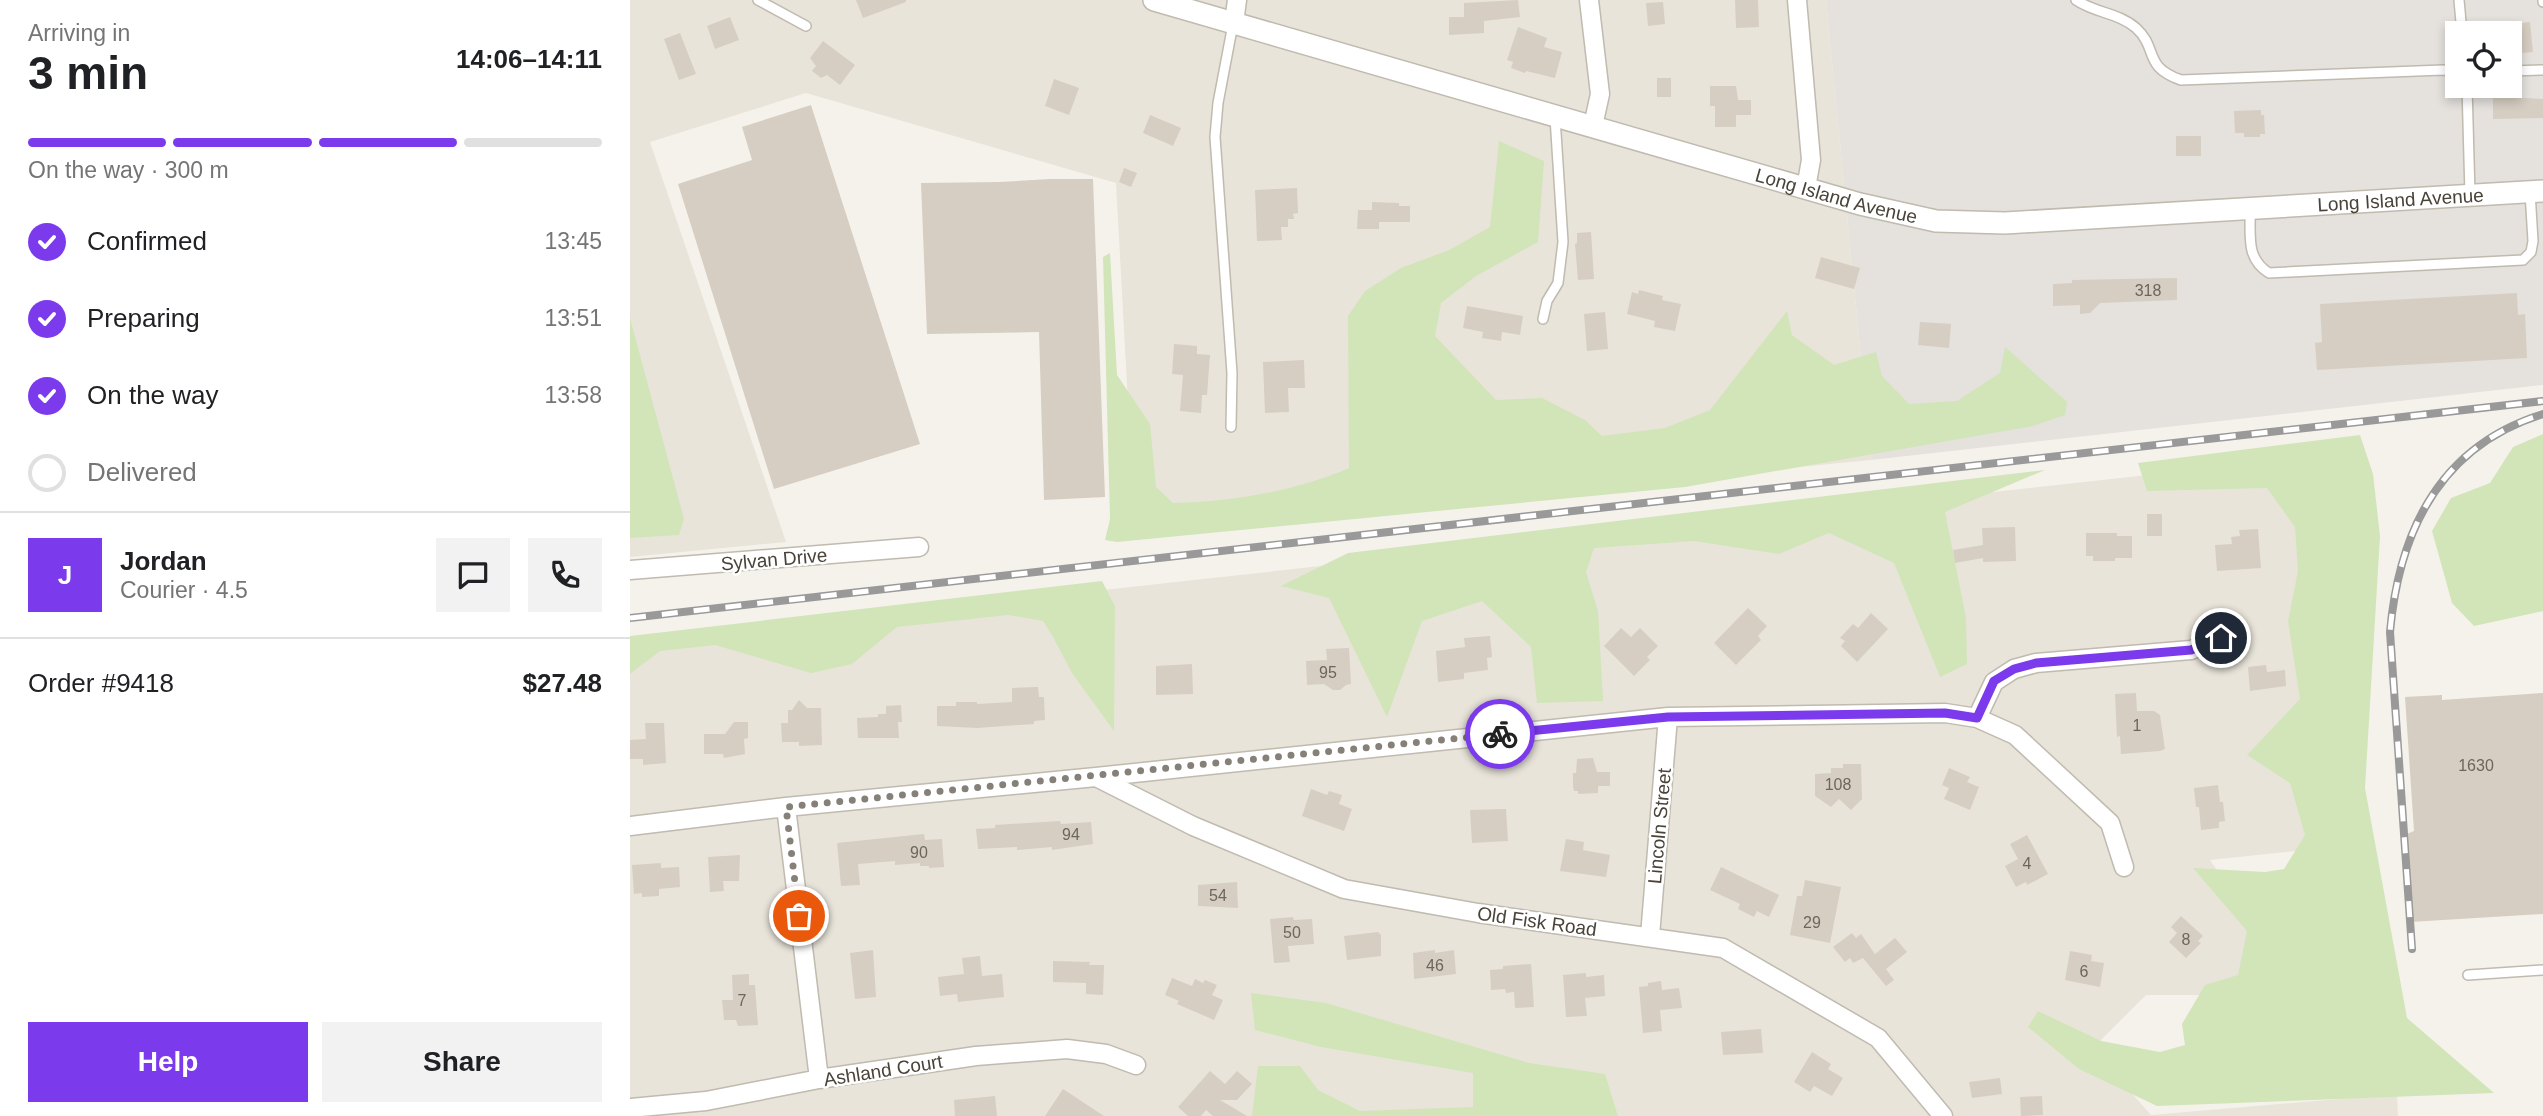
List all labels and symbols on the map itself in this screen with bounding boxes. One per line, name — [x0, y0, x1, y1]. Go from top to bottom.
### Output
street label: Long Island Avenue — [1753, 164, 1919, 228]
street label: Long Island Avenue — [2317, 185, 2484, 215]
house number: 318 — [2135, 282, 2161, 299]
street label: Sylvan Drive — [720, 544, 828, 575]
pin — [2191, 608, 2251, 668]
house number: 95 — [1319, 664, 1337, 681]
courier — [1465, 699, 1535, 769]
house number: 1 — [2133, 717, 2142, 734]
house number: 1630 — [2458, 757, 2494, 774]
street label: Lincoln Street — [1644, 767, 1675, 885]
house number: 108 — [1825, 776, 1851, 793]
house number: 94 — [1062, 826, 1080, 843]
house number: 90 — [910, 844, 928, 861]
house number: 4 — [2023, 855, 2032, 872]
pin — [769, 886, 829, 946]
house number: 54 — [1209, 887, 1227, 904]
street label: Old Fisk Road — [1476, 903, 1598, 940]
house number: 29 — [1803, 914, 1821, 931]
house number: 50 — [1283, 924, 1301, 941]
house number: 8 — [2182, 931, 2191, 948]
house number: 46 — [1426, 957, 1444, 974]
house number: 6 — [2080, 963, 2089, 980]
house number: 7 — [738, 992, 747, 1009]
street label: Ashland Court — [822, 1051, 945, 1090]

